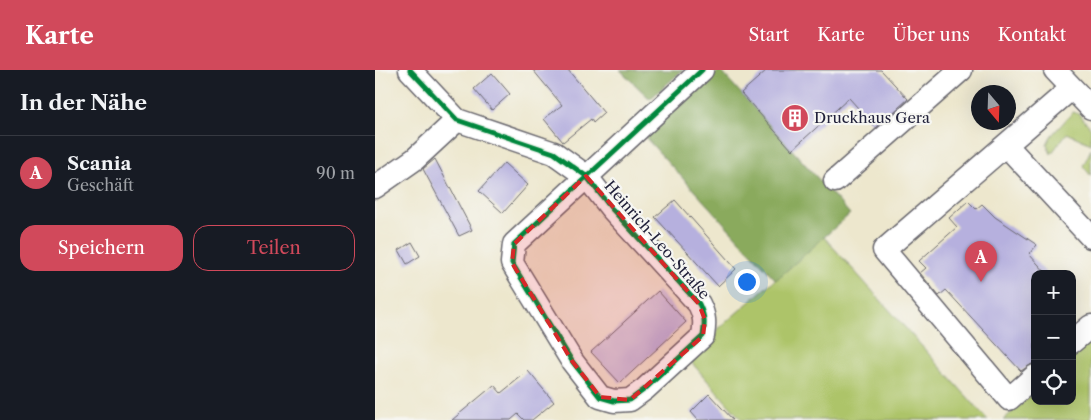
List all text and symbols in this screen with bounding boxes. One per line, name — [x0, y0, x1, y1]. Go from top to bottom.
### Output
text: Karte — [25, 21, 94, 50]
text: Start — [749, 24, 789, 46]
text: Karte — [817, 24, 865, 46]
text: Über uns — [893, 24, 970, 46]
text: Kontakt — [998, 24, 1066, 46]
north arrow — [971, 85, 1016, 130]
text: In der Nähe — [20, 90, 147, 115]
building icon: Druckhaus Gera — [780, 103, 810, 133]
place label: Druckhaus Gera — [814, 108, 930, 127]
text: Scania — [67, 152, 131, 175]
text: A — [30, 163, 42, 183]
text: 90 m — [316, 163, 355, 183]
text: Geschäft — [67, 175, 134, 195]
street label: Heinrich-Leo-Straße — [601, 176, 714, 303]
button: Speichern — [20, 225, 183, 271]
button: Teilen — [193, 225, 355, 271]
pin: A — [965, 241, 997, 282]
your location — [734, 269, 760, 295]
map controls — [1031, 270, 1076, 405]
button: + — [1031, 270, 1076, 315]
button: − — [1031, 315, 1076, 360]
button: locate — [1031, 360, 1076, 405]

